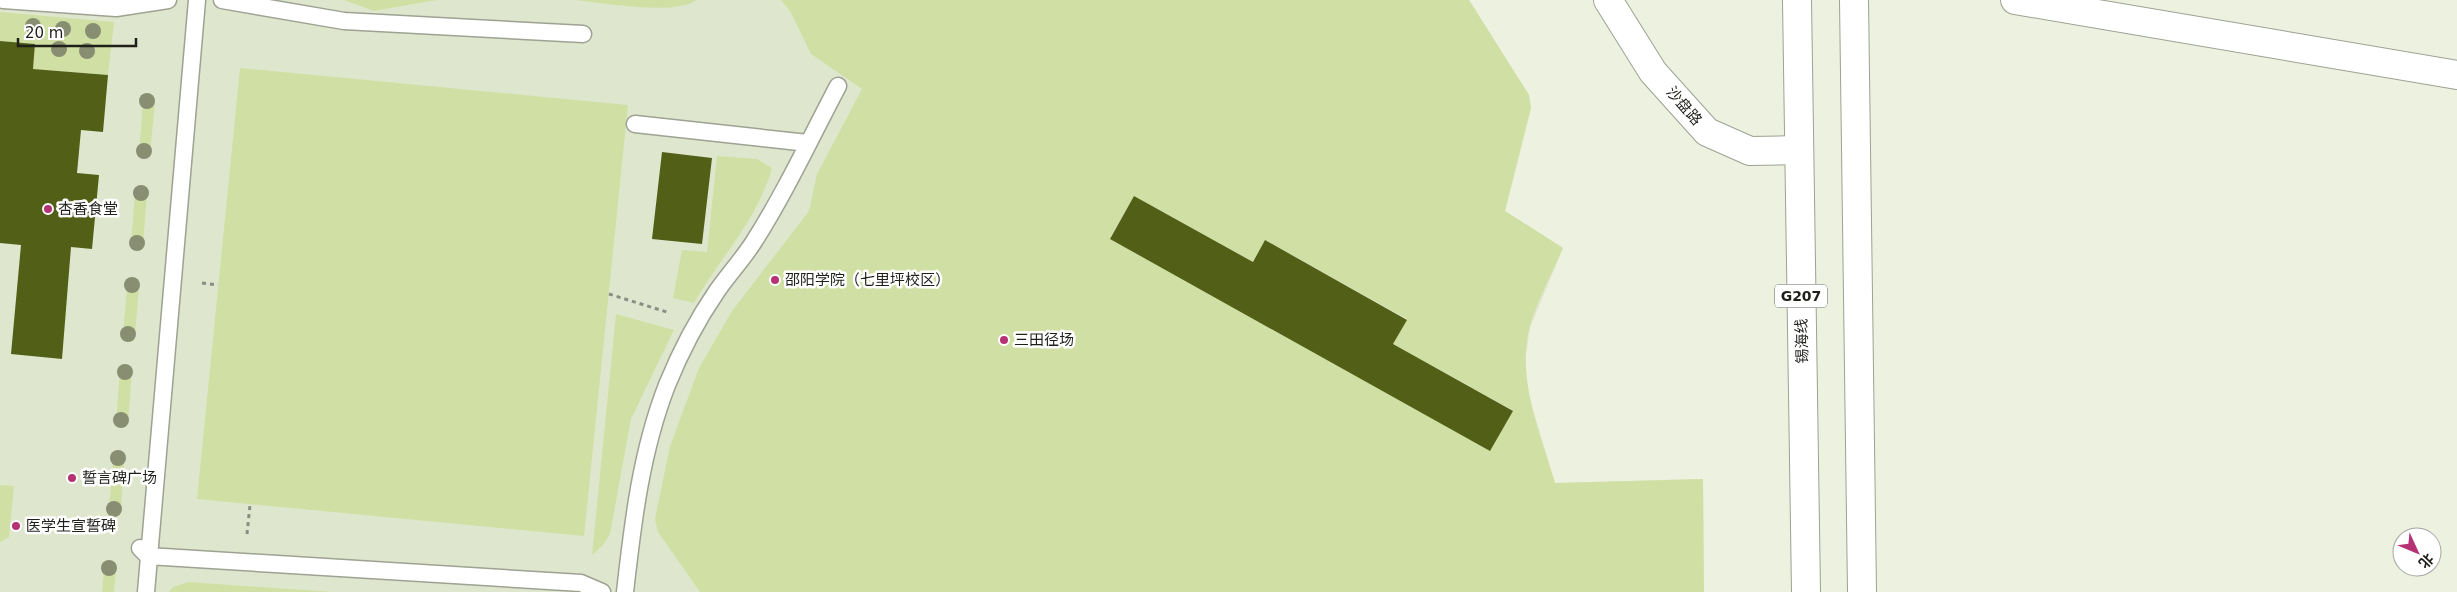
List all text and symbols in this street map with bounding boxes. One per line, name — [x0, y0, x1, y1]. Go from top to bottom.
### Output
scale bar — [18, 15, 135, 47]
text: 20 m — [25, 24, 63, 42]
street label: 沙盘路 — [1662, 83, 1706, 129]
place label: 杏香食堂 — [58, 200, 118, 218]
marker: 杏香食堂 — [42, 203, 54, 215]
place label: 邵阳学院（七里坪校区） — [785, 271, 950, 289]
marker: 邵阳学院（七里坪校区） — [769, 274, 781, 286]
road number: G207 — [1775, 284, 1827, 308]
street label: 锡海线 — [1793, 318, 1811, 364]
place label: 三田径场 — [1014, 331, 1074, 349]
marker: 三田径场 — [998, 334, 1010, 346]
place label: 誓言碑广场 — [82, 469, 157, 487]
marker: 誓言碑广场 — [66, 472, 78, 484]
place label: 医学生宣誓碑 — [26, 517, 116, 535]
marker: 医学生宣誓碑 — [10, 520, 22, 532]
north arrow — [2392, 527, 2442, 577]
text: 北 — [2416, 550, 2437, 572]

